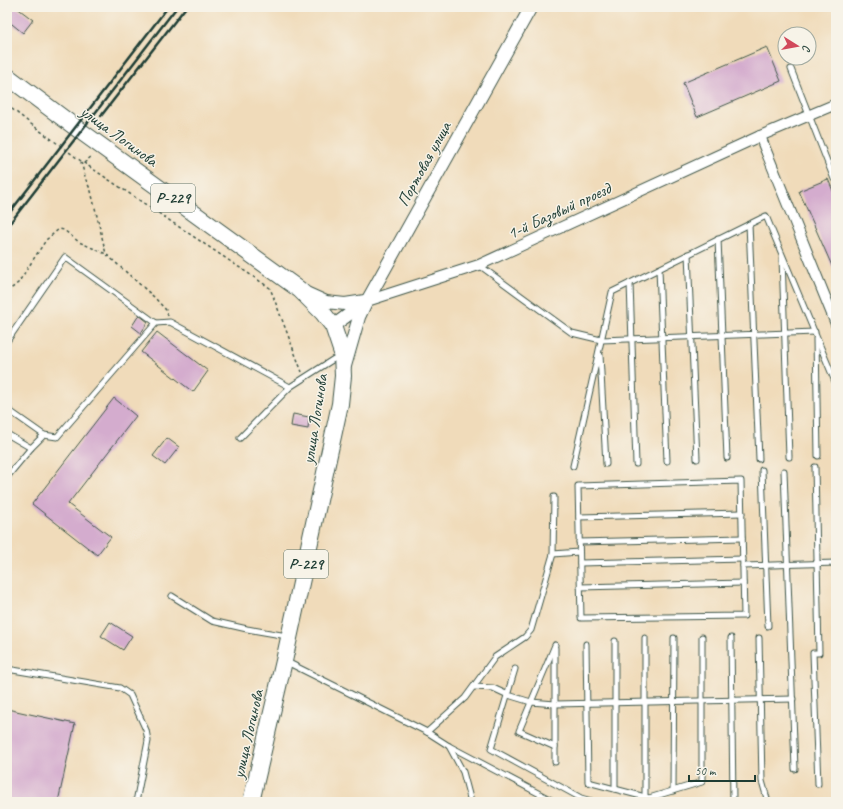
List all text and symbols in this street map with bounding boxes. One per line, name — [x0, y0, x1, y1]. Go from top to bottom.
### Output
north arrow — [777, 26, 817, 66]
text: С — [799, 44, 814, 53]
street label: улица Логинова — [75, 100, 163, 172]
street label: Портовая улица — [392, 117, 457, 210]
street label: 1-й Базовый проезд — [504, 177, 616, 245]
road number: Р-229 — [151, 184, 195, 212]
street label: улица Логинова — [297, 371, 333, 466]
road number: Р-229 — [284, 550, 328, 578]
street label: улица Логинова — [227, 686, 269, 781]
scale bar — [689, 757, 755, 783]
text: 50 m — [695, 763, 717, 779]

